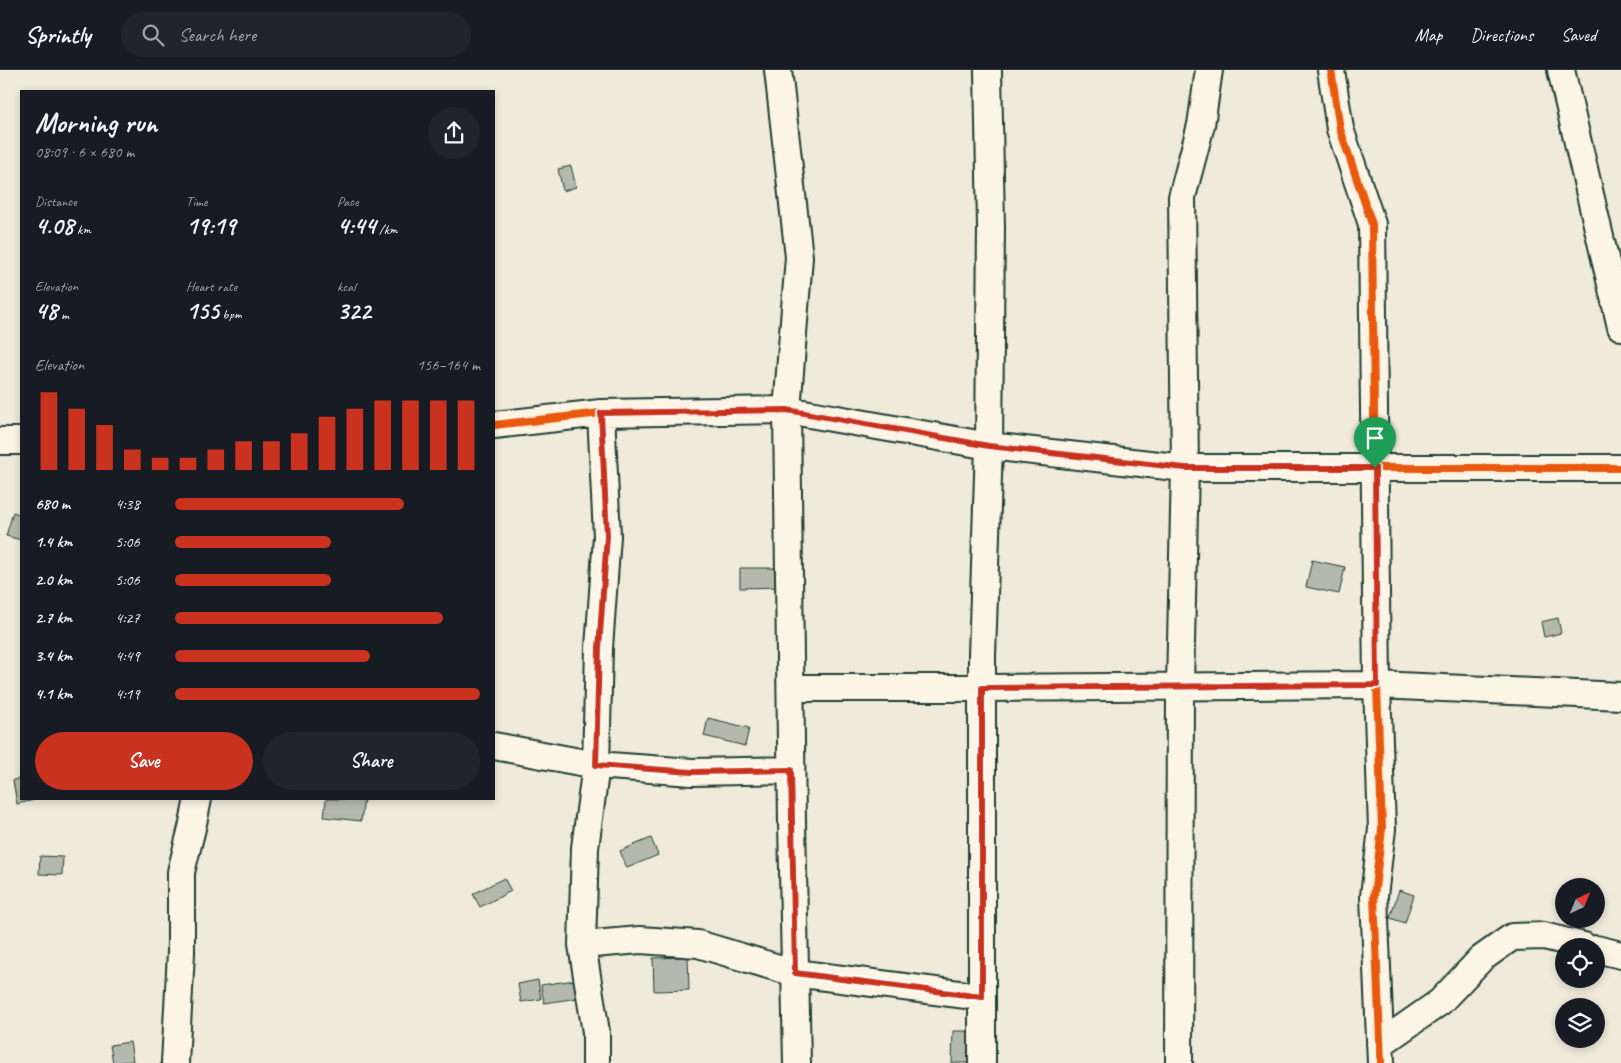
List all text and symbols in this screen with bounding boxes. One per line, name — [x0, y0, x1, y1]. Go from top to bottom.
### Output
search box — [121, 12, 471, 57]
text: Sprintly — [25, 20, 91, 50]
icon: search — [139, 21, 167, 49]
text: Search here — [179, 23, 256, 47]
text: Map — [1415, 24, 1442, 46]
text: Directions — [1470, 24, 1533, 46]
text: Saved — [1561, 24, 1596, 46]
text: Morning run — [35, 105, 157, 140]
button: share — [428, 107, 480, 159]
text: 08:09 · 6 × 680 m — [35, 142, 134, 162]
text: Distance — [35, 193, 77, 210]
text: Time — [186, 193, 207, 210]
text: Pace — [337, 193, 359, 210]
text: 4.08 — [35, 210, 74, 242]
text: 19:19 — [186, 210, 235, 242]
text: 4:44 — [337, 210, 376, 242]
text: km — [74, 221, 91, 238]
text: /km — [376, 221, 397, 238]
text: Elevation — [35, 278, 78, 295]
text: Heart rate — [186, 278, 237, 295]
text: kcal — [337, 278, 356, 295]
text: 48 — [35, 295, 58, 327]
text: 155 — [186, 295, 219, 327]
text: 322 — [337, 295, 371, 327]
text: m — [58, 306, 69, 323]
text: bpm — [219, 306, 242, 323]
text: Elevation — [35, 355, 84, 375]
text: 156–164 m — [417, 355, 480, 375]
pin — [1354, 417, 1396, 468]
icon: arrive — [1361, 424, 1389, 452]
text: 680 m — [35, 494, 70, 514]
text: 4:38 — [115, 494, 140, 514]
text: 1.4 km — [35, 532, 72, 552]
text: 5:06 — [115, 532, 140, 552]
text: 2.0 km — [35, 570, 72, 590]
text: 5:06 — [115, 570, 140, 590]
text: 2.7 km — [35, 608, 72, 628]
text: 4:27 — [115, 608, 140, 628]
text: 3.4 km — [35, 646, 72, 666]
text: 4:49 — [115, 646, 140, 666]
text: 4.1 km — [35, 684, 72, 704]
text: 4:19 — [115, 684, 140, 704]
button: Save — [35, 732, 253, 790]
button: Share — [263, 732, 480, 790]
north arrow — [1555, 878, 1605, 928]
map controls — [1555, 878, 1605, 1048]
button: locate — [1555, 938, 1605, 988]
button: layers — [1555, 998, 1605, 1048]

